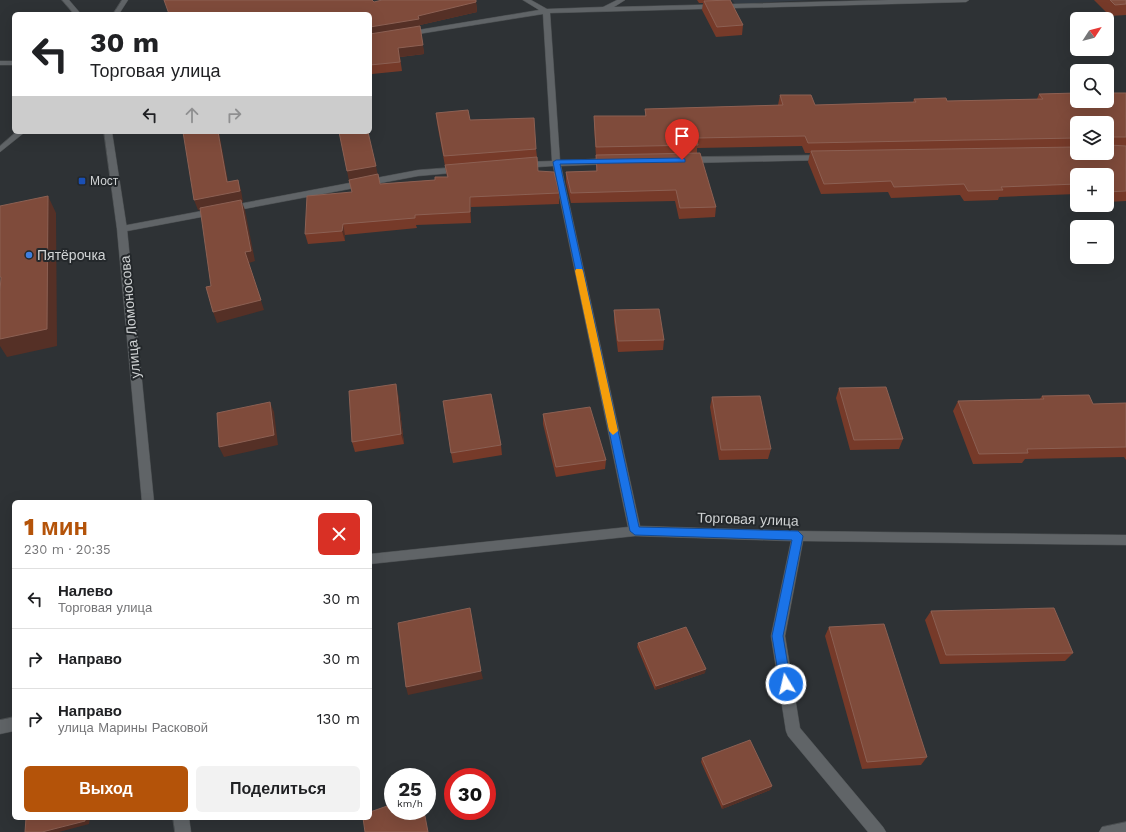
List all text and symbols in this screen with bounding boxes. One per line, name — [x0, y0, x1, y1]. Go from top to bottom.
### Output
north arrow — [1070, 12, 1114, 56]
map controls — [1070, 12, 1114, 264]
text: 30 m — [90, 26, 159, 59]
icon: left — [24, 28, 76, 80]
text: Торговая улица — [90, 60, 221, 81]
button: search — [1070, 64, 1114, 108]
icon: left — [139, 104, 161, 126]
icon: ahead — [181, 104, 203, 126]
icon: right — [223, 104, 245, 126]
button: layers — [1070, 116, 1114, 160]
pin — [665, 119, 699, 160]
icon: arrive — [671, 125, 693, 147]
button: + — [1070, 168, 1114, 212]
place label: Мост — [90, 174, 119, 188]
marker: Мост — [77, 176, 87, 186]
button: − — [1070, 220, 1114, 264]
place label: Пятёрочка — [37, 247, 106, 263]
marker: Пятёрочка — [24, 250, 34, 260]
street label: улица Ломоносова — [117, 255, 143, 379]
street label: Торговая улица — [697, 509, 799, 529]
text: 1 мин — [24, 513, 88, 541]
button: close — [318, 513, 360, 555]
text: 230 m · 20:35 — [24, 542, 111, 557]
text: Налево — [58, 582, 113, 600]
icon: left — [24, 588, 46, 610]
text: 30 m — [323, 590, 360, 608]
text: Торговая улица — [58, 600, 152, 615]
icon: right — [24, 648, 46, 670]
text: Направо — [58, 650, 122, 668]
text: 30 m — [323, 650, 360, 668]
position arrow — [765, 663, 807, 705]
text: Направо — [58, 702, 122, 720]
icon: right — [24, 708, 46, 730]
text: 130 m — [317, 710, 360, 728]
text: улица Марины Расковой — [58, 720, 208, 735]
button: Выход — [24, 766, 188, 812]
button: Поделиться — [196, 766, 360, 812]
speed limit sign: 30 — [444, 768, 496, 820]
text: 25 — [398, 777, 422, 801]
text: km/h — [397, 798, 423, 809]

